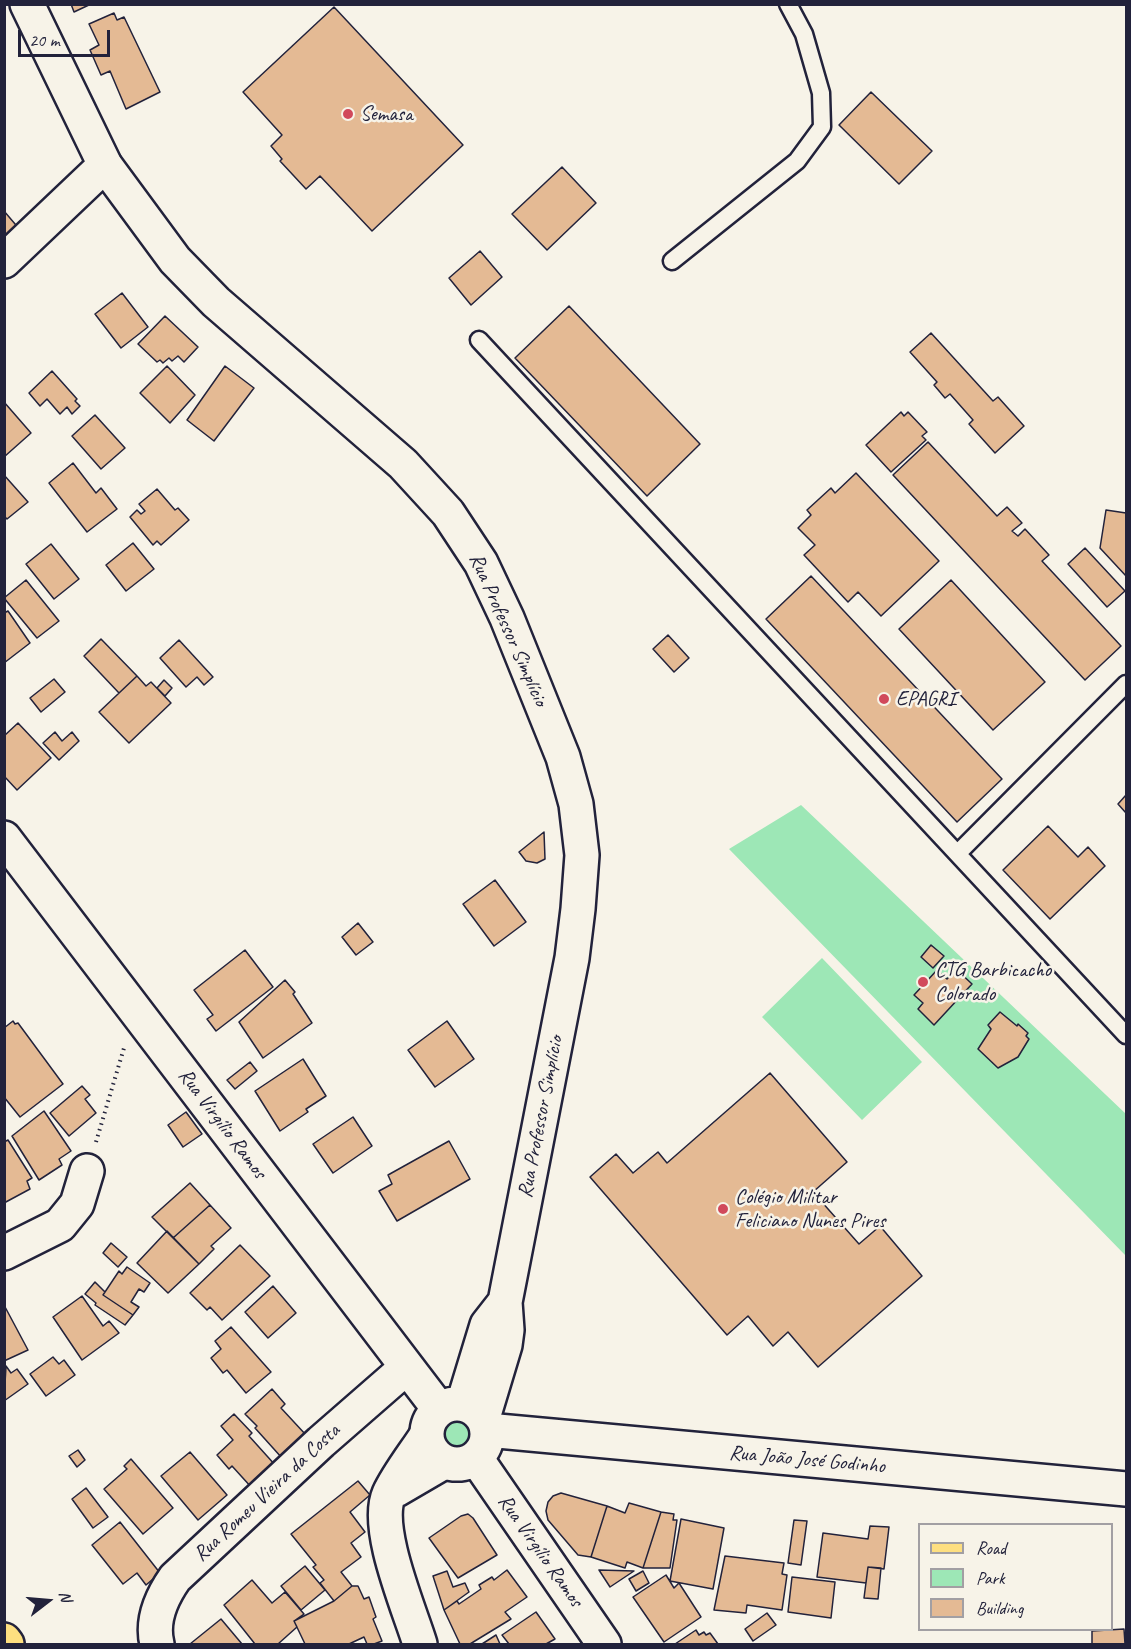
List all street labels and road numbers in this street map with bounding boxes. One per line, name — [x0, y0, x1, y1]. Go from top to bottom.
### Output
street label: Rua Professor Simplício — [463, 550, 553, 710]
street label: Rua Professor Simplício — [513, 1034, 569, 1200]
street label: Rua Virgílio Ramos — [172, 1064, 272, 1184]
street label: Rua Romeu Vieira da Costa — [189, 1419, 345, 1567]
street label: Rua João José Godinho — [728, 1441, 886, 1479]
street label: Rua Virgílio Ramos — [492, 1490, 588, 1612]

